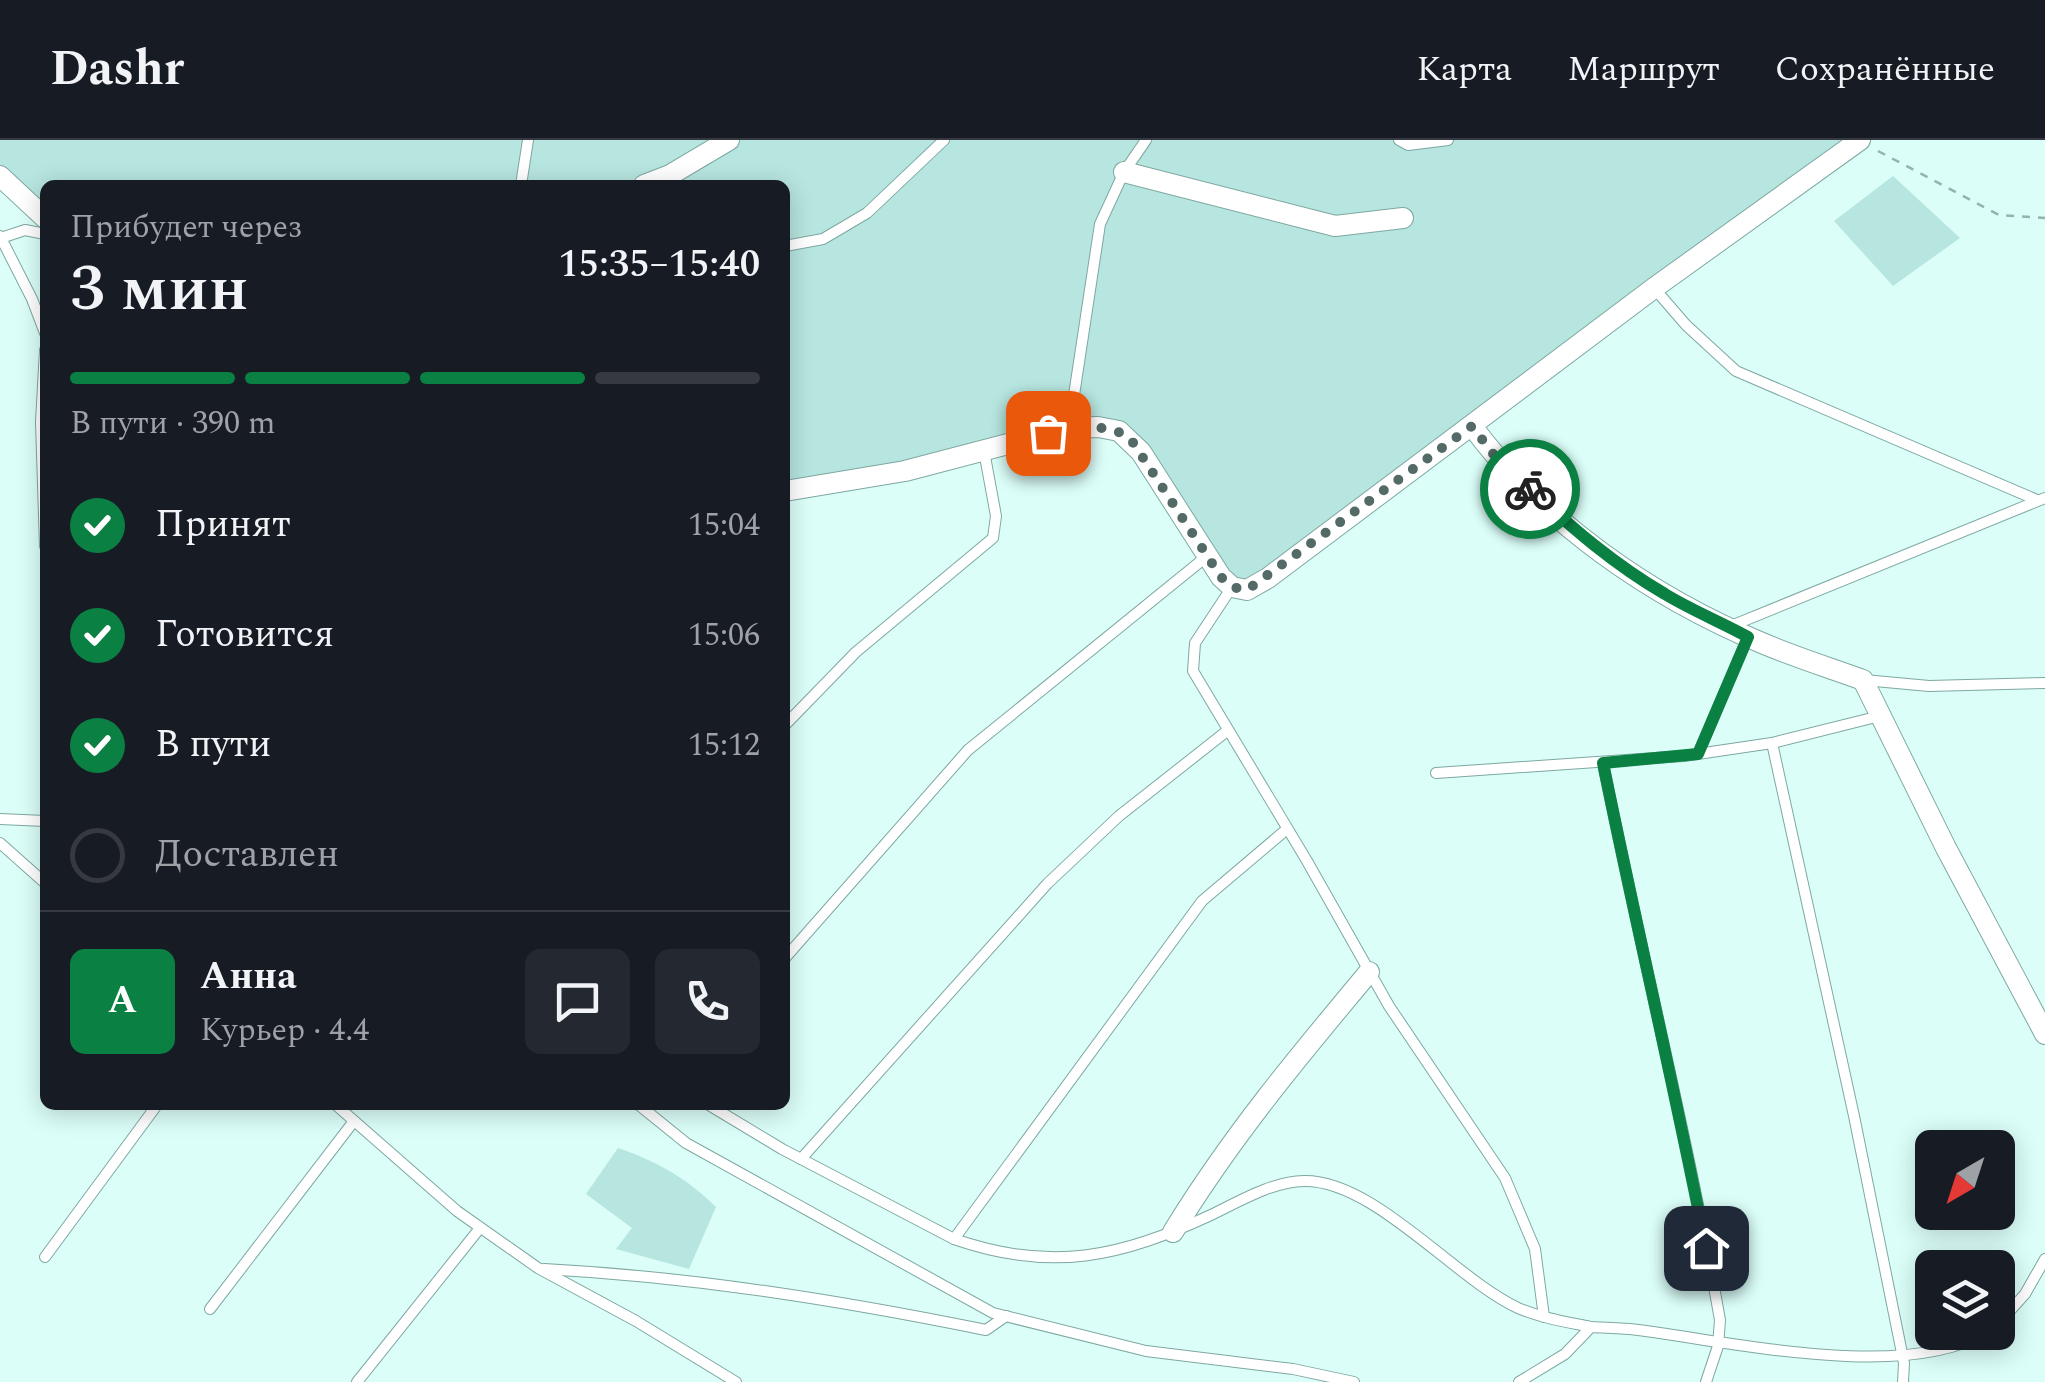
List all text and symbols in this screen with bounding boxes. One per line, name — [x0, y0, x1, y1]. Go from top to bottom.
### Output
text: Dashr — [50, 33, 184, 106]
text: Карта — [1416, 43, 1512, 96]
text: Маршрут — [1567, 43, 1720, 96]
text: Сохранённые — [1775, 43, 1995, 96]
text: Прибудет через — [70, 203, 302, 252]
text: 15:35–15:40 — [558, 236, 760, 294]
text: 3 мин — [70, 240, 249, 339]
pin — [1006, 391, 1091, 476]
text: В пути · 390 m — [70, 399, 276, 448]
icon: bag — [1021, 406, 1076, 461]
courier — [1480, 439, 1580, 539]
icon: bike — [1503, 462, 1558, 517]
text: Принят — [155, 496, 291, 554]
icon: check — [70, 498, 125, 553]
text: 15:04 — [688, 501, 760, 550]
text: Готовится — [155, 606, 334, 664]
icon: check — [70, 608, 125, 663]
text: 15:06 — [688, 611, 760, 660]
text: В пути — [155, 716, 271, 774]
icon: check — [70, 718, 125, 773]
text: 15:12 — [688, 721, 760, 770]
text: Доставлен — [155, 826, 339, 884]
text: Анна — [200, 948, 297, 1006]
button: chat — [525, 949, 630, 1054]
button: phone — [655, 949, 760, 1054]
text: А — [108, 972, 137, 1030]
text: Курьер · 4.4 — [200, 1006, 369, 1055]
north arrow — [1915, 1130, 2015, 1230]
map controls — [1915, 1130, 2015, 1350]
pin — [1664, 1206, 1749, 1291]
icon: home — [1679, 1221, 1734, 1276]
button: layers — [1915, 1250, 2015, 1350]

